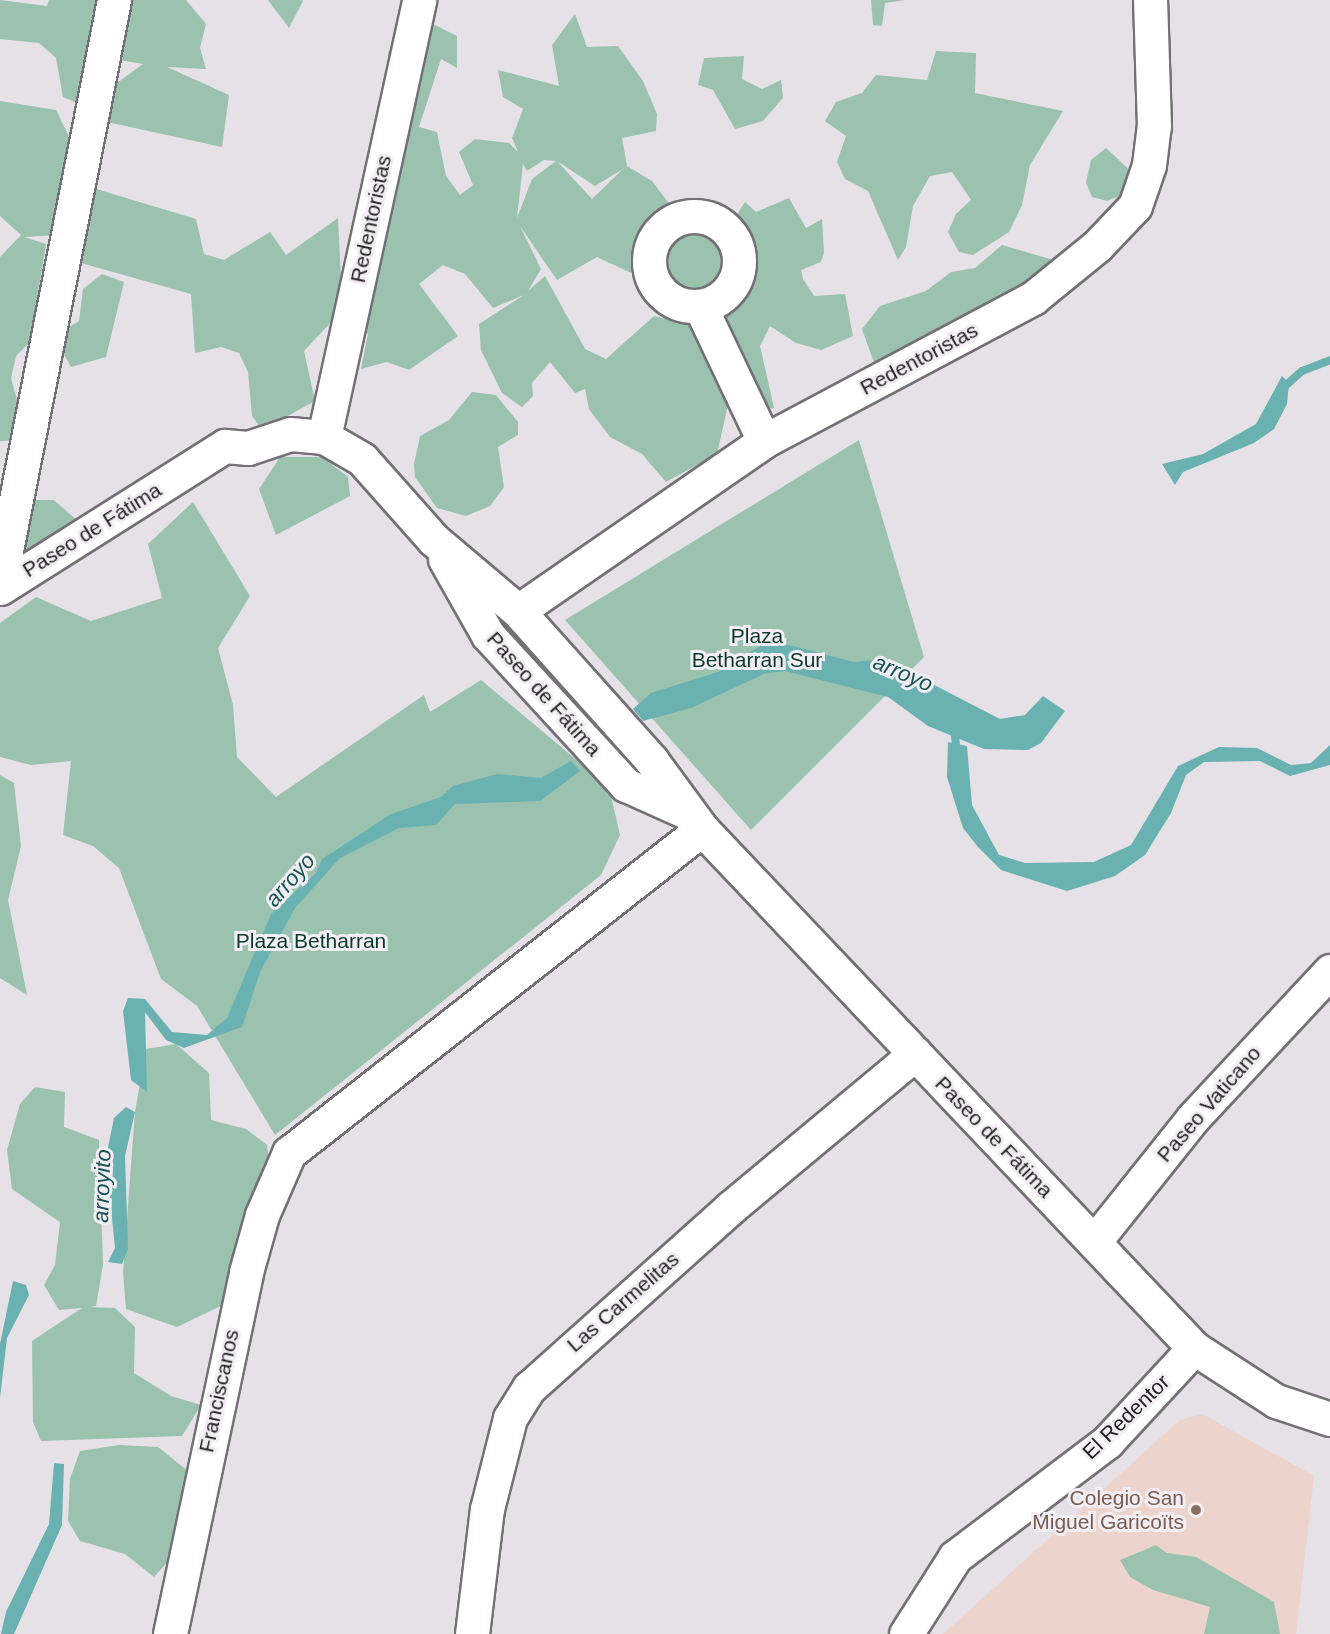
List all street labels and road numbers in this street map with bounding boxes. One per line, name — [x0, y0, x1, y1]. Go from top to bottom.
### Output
street label: Redentoristas — [345, 153, 397, 285]
street label: Redentoristas — [856, 317, 982, 401]
street label: Paseo de Fátima — [18, 477, 166, 583]
street label: Paseo de Fátima — [482, 627, 606, 761]
street label: Paseo Vaticano — [1152, 1041, 1266, 1167]
street label: Paseo de Fátima — [930, 1071, 1058, 1203]
street label: Las Carmelitas — [562, 1247, 684, 1357]
street label: Franciscanos — [194, 1327, 244, 1455]
street label: El Redentor — [1077, 1369, 1175, 1465]

